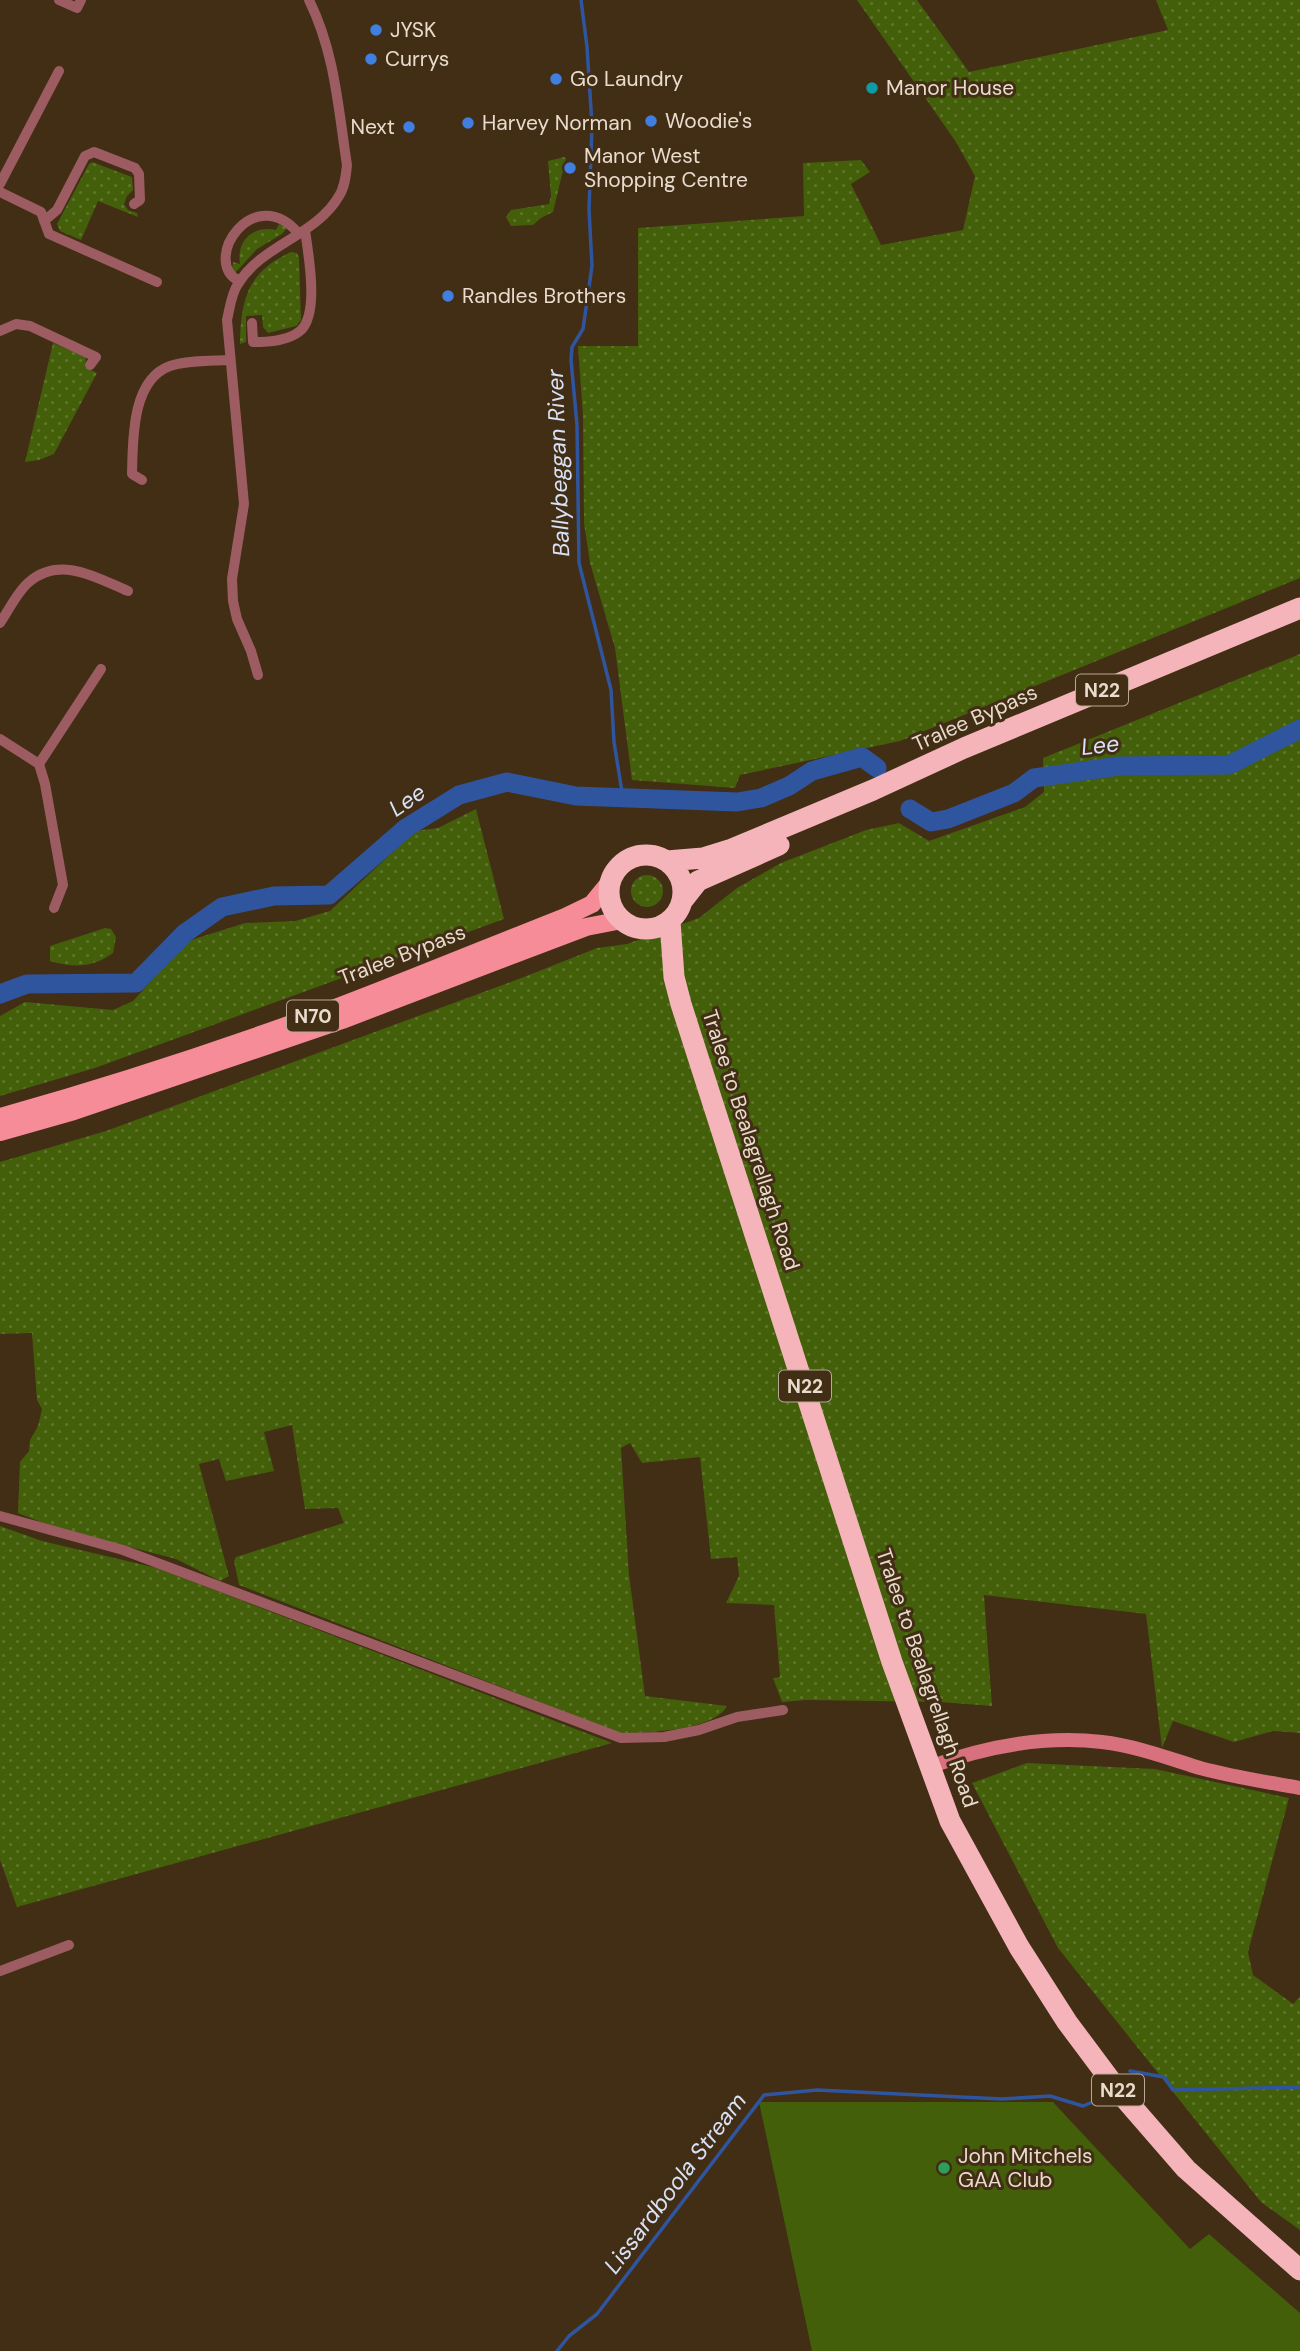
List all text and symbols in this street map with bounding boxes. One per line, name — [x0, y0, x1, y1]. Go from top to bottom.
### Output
place label: JYSK — [390, 16, 436, 44]
marker: JYSK — [368, 22, 384, 38]
place label: Currys — [385, 45, 449, 73]
marker: Currys — [363, 51, 379, 67]
place label: Go Laundry — [570, 65, 683, 93]
marker: Go Laundry — [548, 71, 564, 87]
place label: Manor House — [886, 74, 1014, 102]
marker: Manor House — [864, 80, 880, 96]
place label: Woodie's — [665, 107, 752, 135]
place label: Harvey Norman — [482, 109, 632, 137]
place label: Next — [350, 113, 395, 141]
marker: Woodie's — [643, 113, 659, 129]
marker: Harvey Norman — [460, 115, 476, 131]
marker: Next — [401, 119, 417, 135]
place label: Manor West Shopping Centre — [584, 142, 748, 194]
marker: Manor West Shopping Centre — [562, 160, 578, 176]
place label: Randles Brothers — [462, 282, 626, 310]
marker: Randles Brothers — [440, 288, 456, 304]
water label: Ballybeggan River — [540, 367, 576, 557]
road number: N22 — [1076, 674, 1128, 706]
street label: Tralee Bypass — [908, 678, 1042, 758]
water label: Lee — [1080, 728, 1120, 762]
water label: Lee — [383, 777, 431, 823]
street label: Tralee Bypass — [334, 918, 470, 992]
road number: N70 — [287, 1000, 339, 1032]
street label: Tralee to Bealagrellagh Road — [696, 1006, 806, 1274]
road number: N22 — [779, 1370, 831, 1402]
street label: Tralee to Bealagrellagh Road — [869, 1545, 985, 1811]
road number: N22 — [1092, 2074, 1144, 2106]
water label: Lissardboola Stream — [597, 2087, 753, 2279]
place label: John Mitchels GAA Club — [958, 2142, 1093, 2194]
marker: John Mitchels GAA Club — [936, 2160, 952, 2176]

